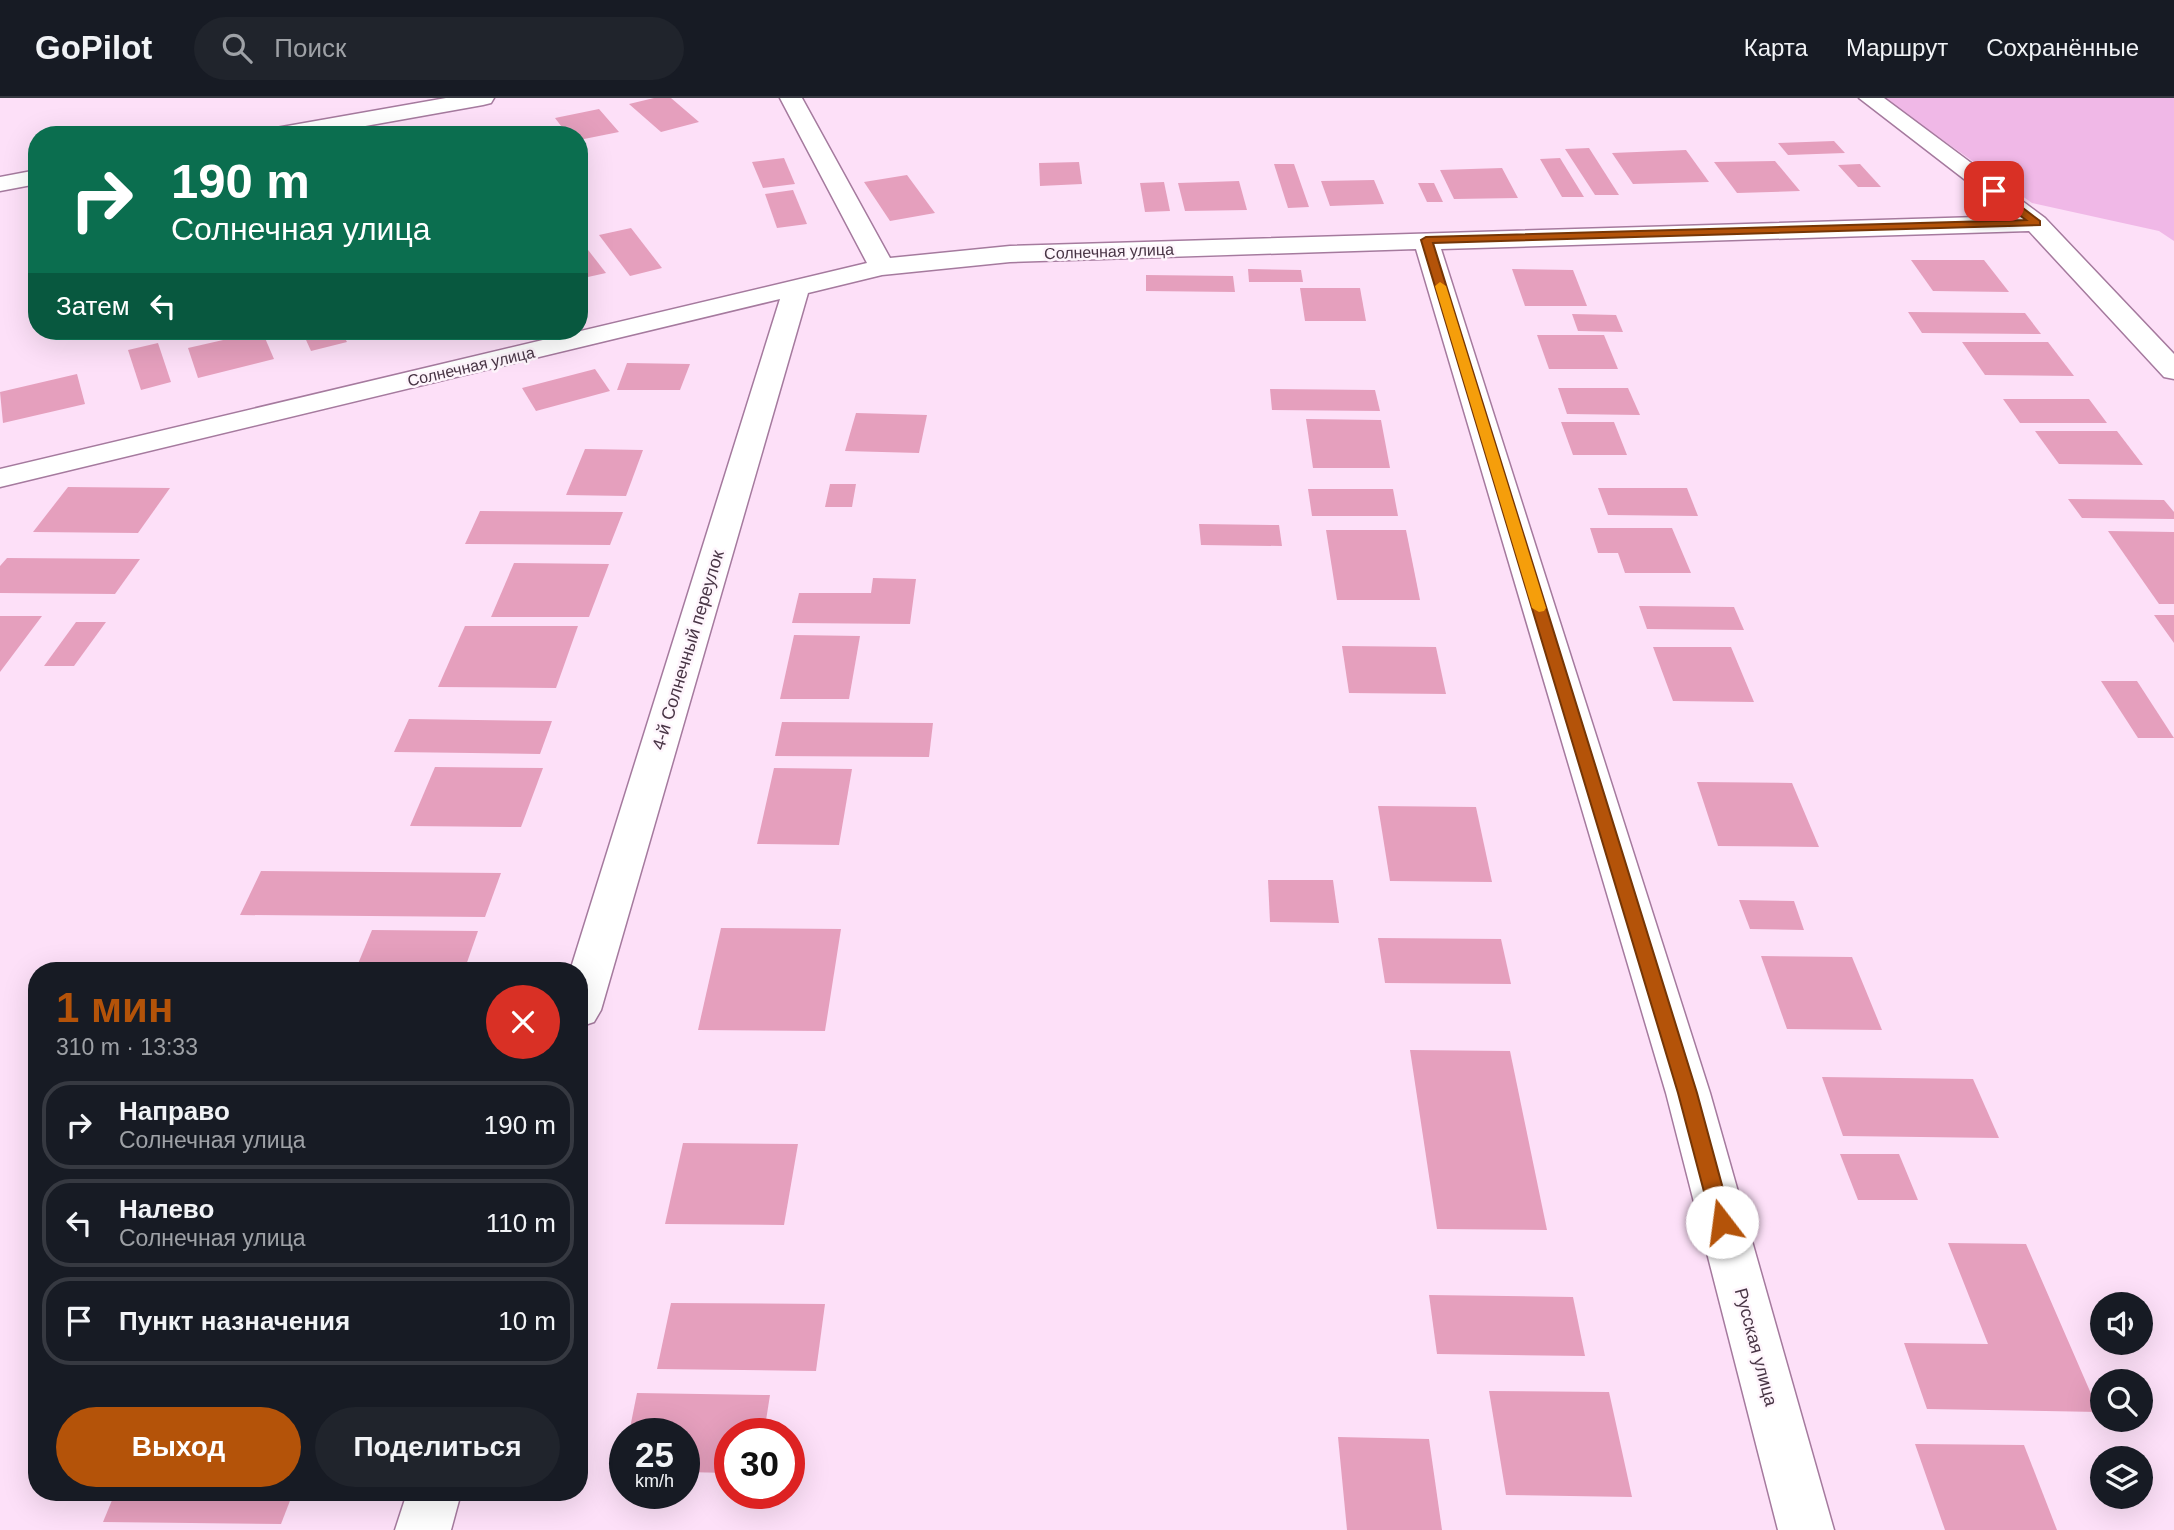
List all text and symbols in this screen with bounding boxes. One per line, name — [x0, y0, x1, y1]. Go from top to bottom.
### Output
search box — [194, 17, 684, 80]
text: GoPilot — [35, 29, 152, 66]
icon: search — [218, 29, 256, 67]
text: Поиск — [274, 33, 346, 63]
text: Карта — [1744, 34, 1808, 61]
text: Маршрут — [1846, 34, 1948, 61]
text: Сохранённые — [1986, 34, 2139, 61]
icon: right — [56, 154, 147, 245]
text: 190 m — [171, 154, 310, 208]
pin — [1964, 161, 2024, 221]
icon: arrive — [1975, 172, 2013, 210]
text: Солнечная улица — [171, 211, 431, 247]
street label: Солнечная улица — [1044, 241, 1174, 262]
icon: left — [144, 287, 182, 325]
text: Затем — [56, 291, 130, 321]
street label: Солнечная улица — [406, 344, 536, 389]
street label: 4-й Солнечный переулок — [648, 548, 728, 752]
text: 1 мин — [56, 984, 173, 1031]
button: close — [486, 985, 560, 1059]
text: 310 m · 13:33 — [56, 1034, 198, 1060]
text: Направо — [119, 1096, 230, 1126]
icon: right — [60, 1106, 98, 1144]
text: 190 m — [484, 1110, 556, 1140]
text: Солнечная улица — [119, 1127, 306, 1153]
position arrow — [1685, 1185, 1759, 1259]
text: Налево — [119, 1194, 214, 1224]
icon: left — [60, 1204, 98, 1242]
text: 110 m — [486, 1208, 556, 1238]
text: Солнечная улица — [119, 1225, 306, 1251]
street label: Русская улица — [1731, 1286, 1782, 1409]
map controls — [2090, 1292, 2153, 1509]
button: sound — [2090, 1292, 2153, 1355]
icon: arrive — [60, 1302, 98, 1340]
text: Пункт назначения — [119, 1306, 350, 1336]
text: 10 m — [498, 1306, 556, 1336]
button: search — [2090, 1369, 2153, 1432]
button: Выход — [56, 1407, 301, 1487]
button: Поделиться — [315, 1407, 560, 1487]
speed limit sign: 30 — [714, 1418, 805, 1509]
text: 25 — [635, 1435, 674, 1474]
button: layers — [2090, 1446, 2153, 1509]
text: km/h — [635, 1471, 674, 1491]

